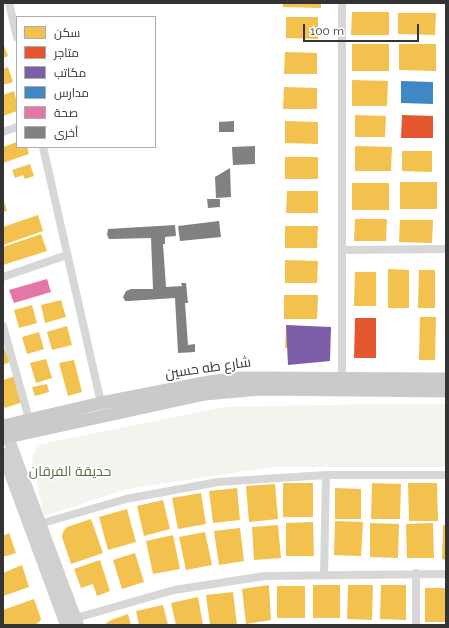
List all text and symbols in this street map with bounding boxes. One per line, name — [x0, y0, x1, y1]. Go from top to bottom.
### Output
legend — [16, 16, 156, 148]
scale bar — [305, 16, 421, 42]
text: 100 m — [310, 24, 344, 38]
text: سكن — [54, 26, 80, 40]
text: متاجر — [54, 46, 79, 60]
text: مكاتب — [54, 66, 86, 80]
text: مدارس — [54, 86, 89, 100]
text: صحة — [54, 106, 78, 120]
text: أخرى — [54, 126, 78, 140]
street label: شارع طه حسين — [164, 354, 252, 382]
park label: حديقة الفرقان — [29, 464, 111, 480]

